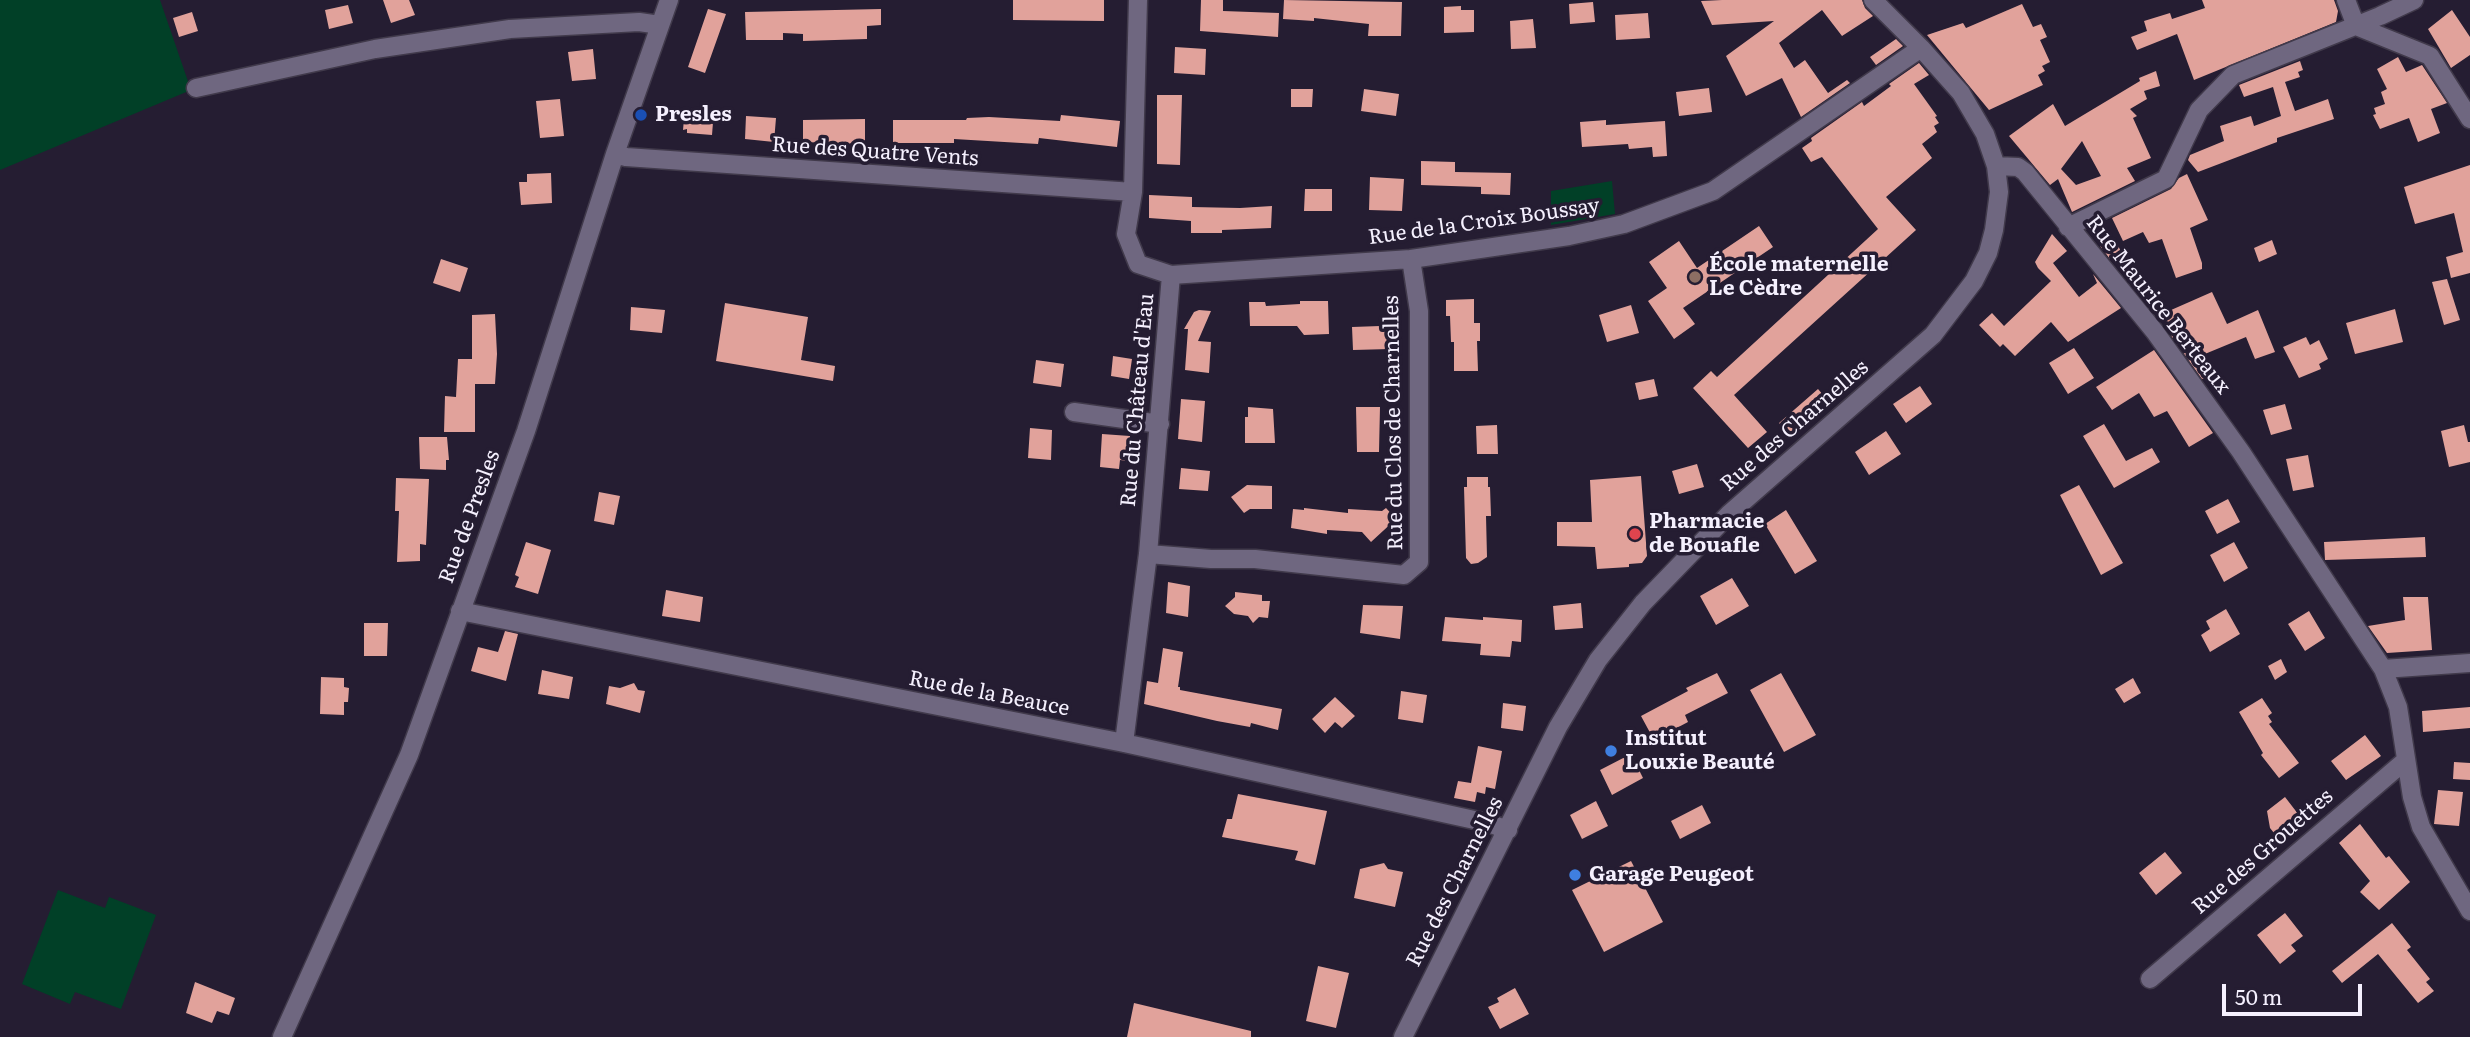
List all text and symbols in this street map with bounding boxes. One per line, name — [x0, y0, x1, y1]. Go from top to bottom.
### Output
place label: Presles — [655, 102, 732, 128]
marker: Presles — [633, 107, 649, 123]
street label: Rue des Quatre Vents — [771, 132, 979, 172]
street label: Rue de la Croix Boussay — [1367, 193, 1601, 251]
street label: Rue Maurice Berteaux — [2080, 211, 2236, 399]
place label: École maternelle Le Cèdre — [1709, 252, 1889, 302]
marker: École maternelle Le Cèdre — [1687, 269, 1703, 285]
street label: Rue du Château d'Eau — [1116, 292, 1160, 508]
street label: Rue du Clos de Charnelles — [1379, 295, 1409, 551]
street label: Rue des Charnelles — [1716, 355, 1874, 497]
street label: Rue de Presles — [434, 447, 506, 587]
place label: Pharmacie de Bouafle — [1649, 509, 1764, 559]
marker: Pharmacie de Bouafle — [1627, 526, 1643, 542]
street label: Rue de la Beauce — [907, 666, 1071, 722]
place label: Institut Louxie Beauté — [1625, 726, 1775, 776]
marker: Institut Louxie Beauté — [1603, 743, 1619, 759]
street label: Rue des Grouettes — [2188, 784, 2338, 920]
street label: Rue des Charnelles — [1401, 793, 1509, 971]
place label: Garage Peugeot — [1589, 862, 1754, 888]
marker: Garage Peugeot — [1567, 867, 1583, 883]
scale bar — [2225, 970, 2365, 1014]
text: 50 m — [2235, 980, 2282, 1011]

